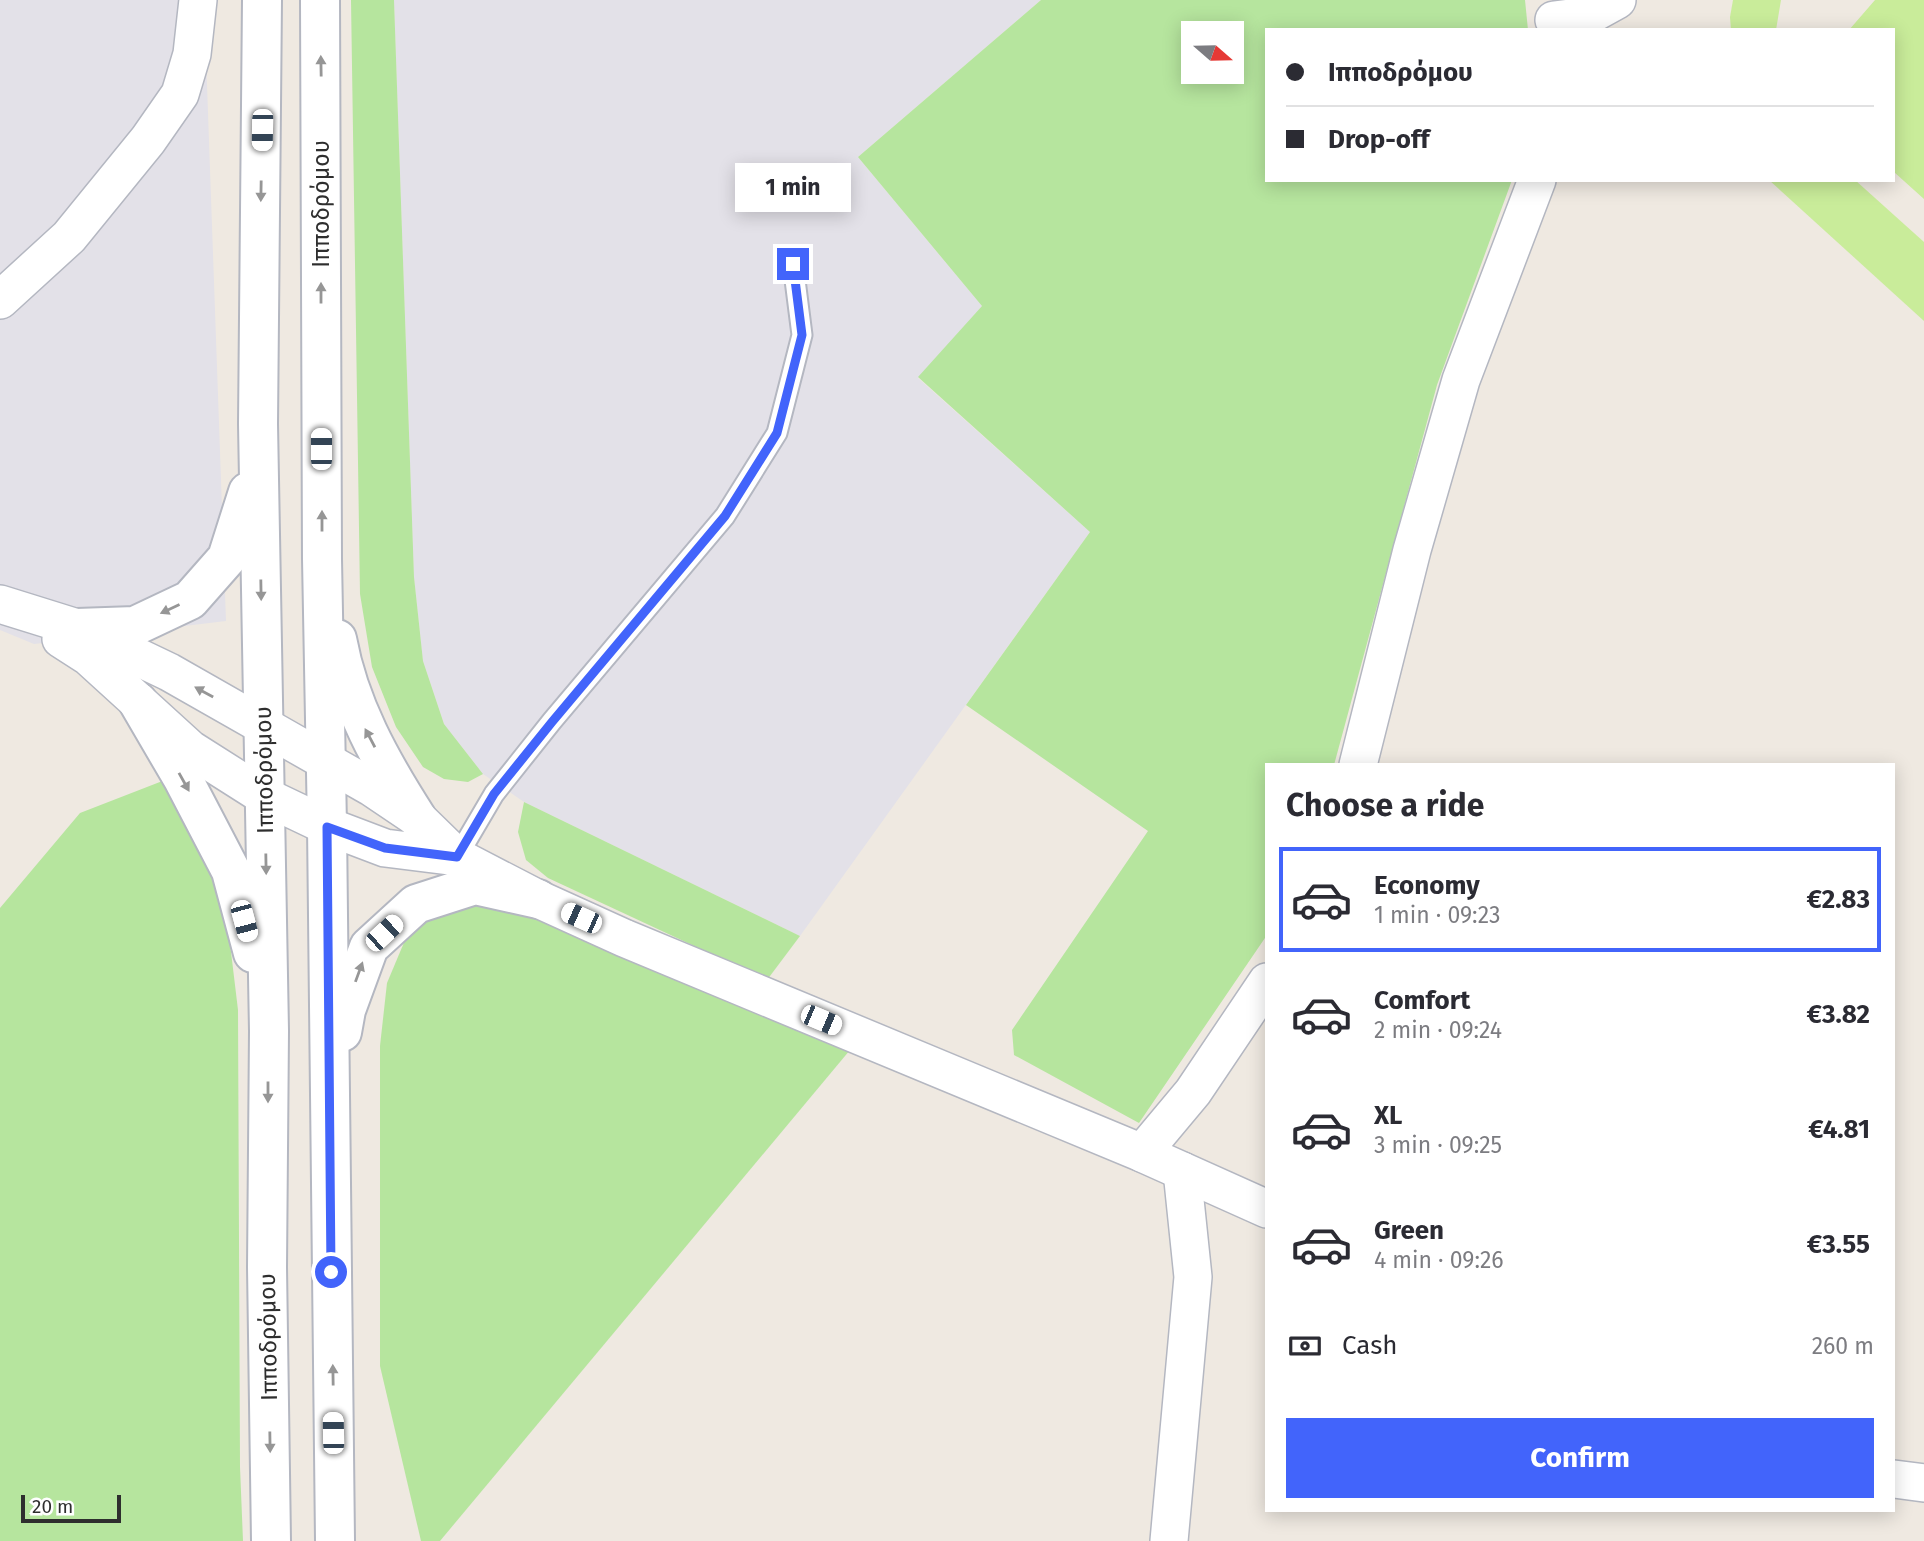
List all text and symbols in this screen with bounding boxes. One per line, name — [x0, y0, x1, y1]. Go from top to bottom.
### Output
north arrow — [1181, 21, 1244, 84]
map controls — [1181, 21, 1244, 84]
one-way arrow — [315, 54, 327, 76]
text: Ιπποδρόμου — [1328, 57, 1473, 88]
car — [252, 109, 273, 151]
text: Drop-off — [1328, 124, 1430, 155]
street label: Ιπποδρόμου — [307, 140, 335, 268]
callout: 1 min — [735, 162, 851, 212]
text: 1 min — [765, 173, 821, 201]
one-way arrow — [255, 180, 267, 202]
route end — [777, 248, 809, 280]
one-way arrow — [315, 282, 327, 304]
car — [311, 428, 332, 470]
one-way arrow — [316, 509, 328, 531]
one-way arrow — [255, 579, 267, 601]
one-way arrow — [160, 604, 181, 615]
one-way arrow — [194, 686, 214, 698]
street label: Ιπποδρόμου — [249, 706, 279, 834]
one-way arrow — [364, 728, 375, 748]
one-way arrow — [178, 772, 190, 792]
text: Choose a ride — [1286, 786, 1484, 824]
one-way arrow — [260, 854, 271, 876]
icon: car — [1290, 868, 1353, 931]
text: Economy — [1374, 870, 1480, 901]
text: €2.83 — [1807, 884, 1870, 915]
car — [229, 898, 260, 944]
car — [558, 900, 605, 936]
text: 1 min · 09:23 — [1374, 901, 1500, 929]
car — [362, 911, 407, 955]
one-way arrow — [354, 962, 365, 983]
icon: car — [1290, 983, 1353, 1046]
text: Comfort — [1374, 985, 1470, 1016]
text: €3.82 — [1807, 999, 1870, 1030]
car — [798, 1002, 845, 1038]
text: 2 min · 09:24 — [1374, 1016, 1502, 1044]
one-way arrow — [262, 1081, 274, 1103]
icon: car — [1290, 1098, 1353, 1161]
text: XL — [1374, 1100, 1402, 1131]
text: €4.81 — [1808, 1114, 1870, 1145]
text: 3 min · 09:25 — [1374, 1131, 1502, 1159]
icon: car — [1290, 1213, 1353, 1276]
text: Green — [1374, 1215, 1444, 1246]
text: €3.55 — [1807, 1229, 1870, 1260]
text: 4 min · 09:26 — [1374, 1246, 1504, 1274]
route start — [315, 1256, 347, 1288]
street label: Ιπποδρόμου — [253, 1273, 283, 1401]
icon: cash — [1286, 1327, 1324, 1365]
text: Cash — [1342, 1330, 1398, 1361]
text: 260 m — [1812, 1332, 1874, 1360]
one-way arrow — [327, 1364, 338, 1386]
car — [323, 1412, 344, 1454]
button: Confirm — [1286, 1418, 1874, 1498]
one-way arrow — [264, 1431, 276, 1453]
scale bar — [21, 1492, 121, 1524]
text: 20 m — [32, 1495, 73, 1518]

